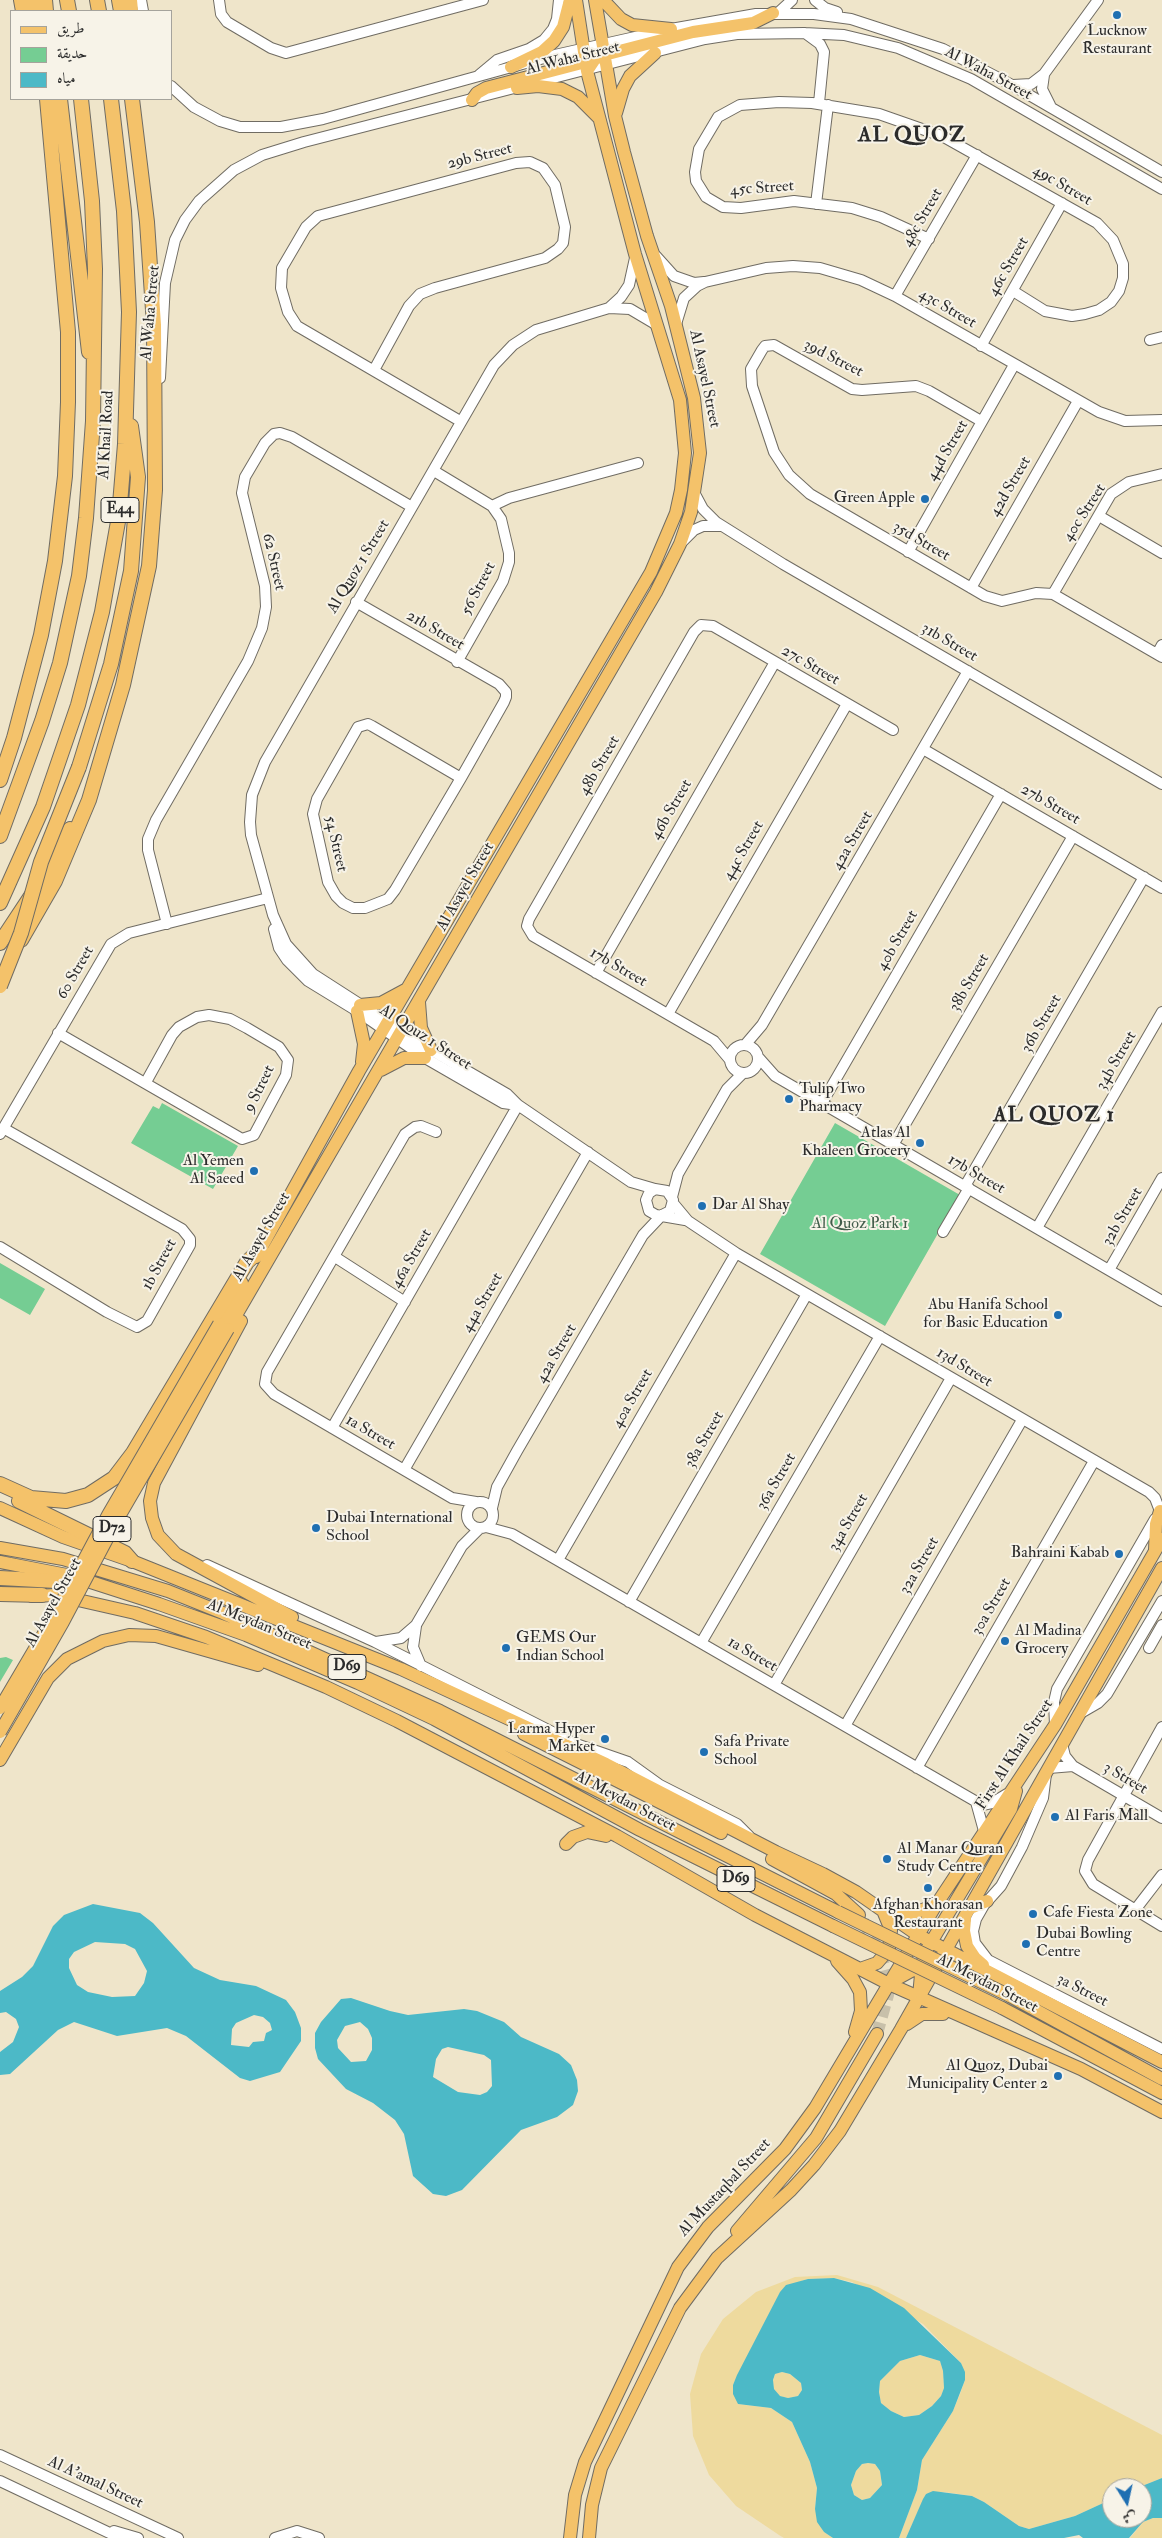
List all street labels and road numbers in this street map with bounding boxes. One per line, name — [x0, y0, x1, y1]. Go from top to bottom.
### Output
street label: Al Waha Street — [524, 38, 622, 80]
street label: Al Waha Street — [941, 43, 1035, 105]
street label: 29b Street — [446, 140, 514, 174]
street label: 49c Street — [1029, 161, 1095, 211]
street label: 45c Street — [729, 177, 795, 201]
street label: 48c Street — [899, 185, 947, 251]
street label: 46c Street — [984, 234, 1034, 300]
street label: Al Waha Street — [137, 264, 165, 362]
street label: 43c Street — [915, 285, 979, 333]
street label: Al Asayel Street — [684, 328, 724, 430]
street label: 39d Street — [800, 336, 866, 382]
street label: Al Khail Road — [95, 390, 119, 480]
street label: 44d Street — [923, 417, 973, 485]
street label: 42d Street — [986, 453, 1036, 521]
street label: 40c Street — [1059, 480, 1111, 546]
road number: E44 — [101, 498, 139, 522]
street label: Al Quoz 1 Street — [324, 517, 394, 617]
street label: 35d Street — [889, 518, 953, 566]
street label: 62 Street — [257, 532, 289, 592]
street label: 56 Street — [458, 559, 500, 619]
street label: 21b Street — [403, 607, 467, 655]
street label: 31b Street — [918, 619, 980, 667]
street label: 27c Street — [778, 642, 842, 690]
street label: 48b Street — [575, 733, 625, 799]
street label: 46b Street — [647, 776, 697, 844]
street label: 27b Street — [1017, 780, 1083, 830]
street label: 42a Street — [828, 808, 878, 874]
street label: 54 Street — [319, 814, 351, 874]
street label: 44c Street — [719, 818, 769, 884]
street label: Al Asayel Street — [433, 839, 499, 935]
street label: 40b Street — [873, 907, 923, 975]
street label: 60 Street — [53, 943, 99, 1003]
street label: 17b Street — [586, 944, 650, 992]
street label: 38b Street — [946, 951, 994, 1015]
street label: 36b Street — [1018, 991, 1066, 1057]
street label: Al Qouz 1 Street — [375, 1001, 475, 1075]
street label: 34b Street — [1093, 1028, 1141, 1094]
street label: 9 Street — [240, 1062, 280, 1116]
street label: 17b Street — [944, 1151, 1008, 1199]
street label: 32b Street — [1099, 1184, 1147, 1250]
street label: Al Asayel Street — [229, 1189, 295, 1285]
street label: 46a Street — [387, 1226, 437, 1292]
street label: 1b Street — [138, 1236, 182, 1294]
street label: 44a Street — [458, 1270, 508, 1336]
street label: 42a Street — [532, 1321, 582, 1387]
street label: 13d Street — [933, 1344, 995, 1392]
street label: 40a Street — [608, 1366, 658, 1432]
street label: 38a Street — [681, 1408, 729, 1472]
street label: 1a Street — [342, 1411, 398, 1455]
street label: 36a Street — [753, 1450, 801, 1514]
street label: 34a Street — [825, 1491, 873, 1555]
road number: D72 — [93, 1516, 131, 1542]
street label: 32a Street — [896, 1534, 944, 1598]
street label: Al Asayel Street — [22, 1555, 86, 1651]
street label: 30a Street — [968, 1575, 1016, 1639]
street label: Al Meydan Street — [204, 1595, 314, 1655]
street label: 1a Street — [724, 1633, 780, 1677]
road number: D69 — [328, 1654, 366, 1680]
street label: First Al Khail Street — [972, 1696, 1058, 1814]
street label: 3 Street — [1099, 1759, 1151, 1799]
street label: Al Meydan Street — [571, 1767, 679, 1837]
road number: D69 — [717, 1866, 755, 1892]
street label: Al Meydan Street — [933, 1950, 1041, 2018]
street label: 3a Street — [1053, 1970, 1111, 2012]
street label: Al Mustaqbal Street — [675, 2135, 775, 2241]
street label: Al A'amal Street — [44, 2453, 146, 2513]

